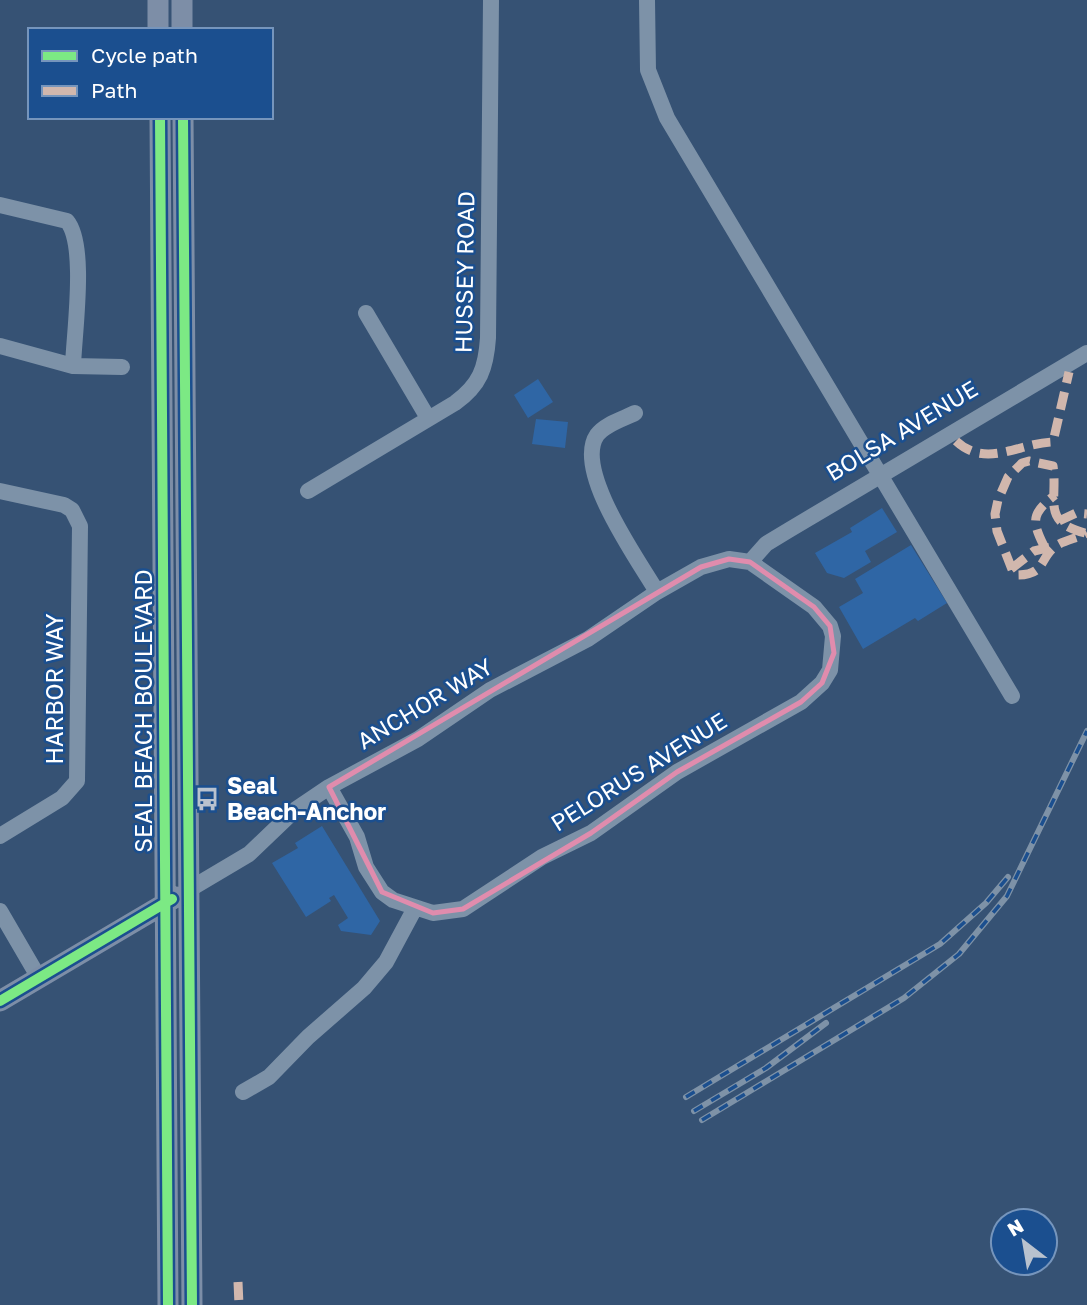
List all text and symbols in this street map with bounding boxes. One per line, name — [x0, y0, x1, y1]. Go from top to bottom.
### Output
legend — [28, 28, 273, 119]
text: Cycle path — [91, 42, 198, 68]
text: Path — [91, 77, 138, 103]
street label: HUSSEY ROAD — [449, 191, 479, 353]
street label: BOLSA AVENUE — [821, 374, 982, 486]
street label: SEAL BEACH BOULEVARD — [129, 569, 157, 853]
street label: HARBOR WAY — [40, 613, 68, 764]
street label: ANCHOR WAY — [352, 652, 497, 755]
street label: PELORUS AVENUE — [545, 706, 732, 837]
place label: Seal Beach-Anchor — [227, 771, 386, 825]
bus stop icon: Seal Beach-Anchor — [193, 785, 221, 813]
north arrow — [989, 1207, 1059, 1277]
text: N — [1003, 1213, 1027, 1241]

